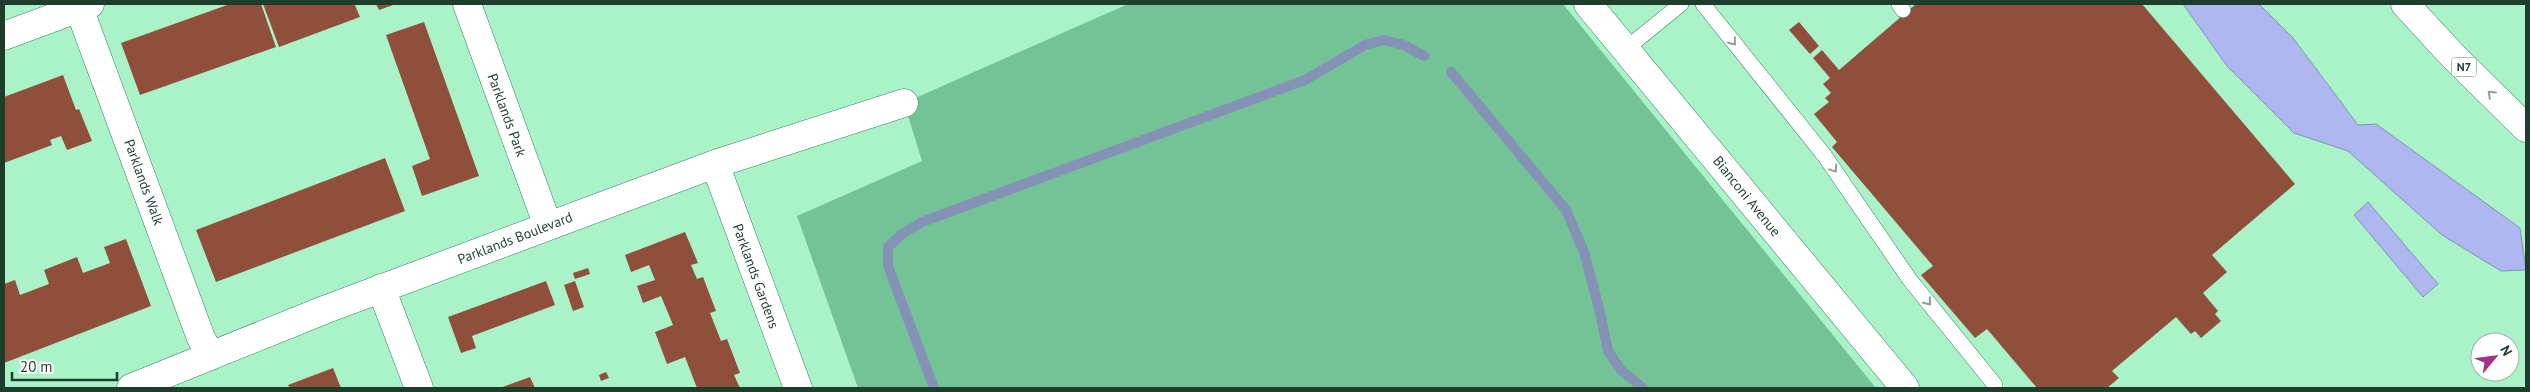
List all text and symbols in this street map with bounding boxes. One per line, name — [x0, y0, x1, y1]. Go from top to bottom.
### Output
one-way arrow — [1728, 36, 1736, 45]
road number: N7 — [2452, 58, 2476, 76]
street label: Parklands Park — [484, 71, 530, 159]
one-way arrow — [2488, 90, 2497, 99]
street label: Parklands Walk — [120, 137, 168, 228]
street label: Bianconi Avenue — [1709, 152, 1785, 240]
one-way arrow — [1828, 164, 1837, 173]
street label: Parklands Boulevard — [455, 208, 575, 268]
street label: Parklands Gardens — [729, 221, 783, 331]
one-way arrow — [1922, 296, 1930, 305]
north arrow — [2470, 332, 2520, 382]
text: N — [2496, 342, 2516, 359]
scale bar — [12, 350, 118, 382]
text: 20 m — [20, 357, 53, 376]

